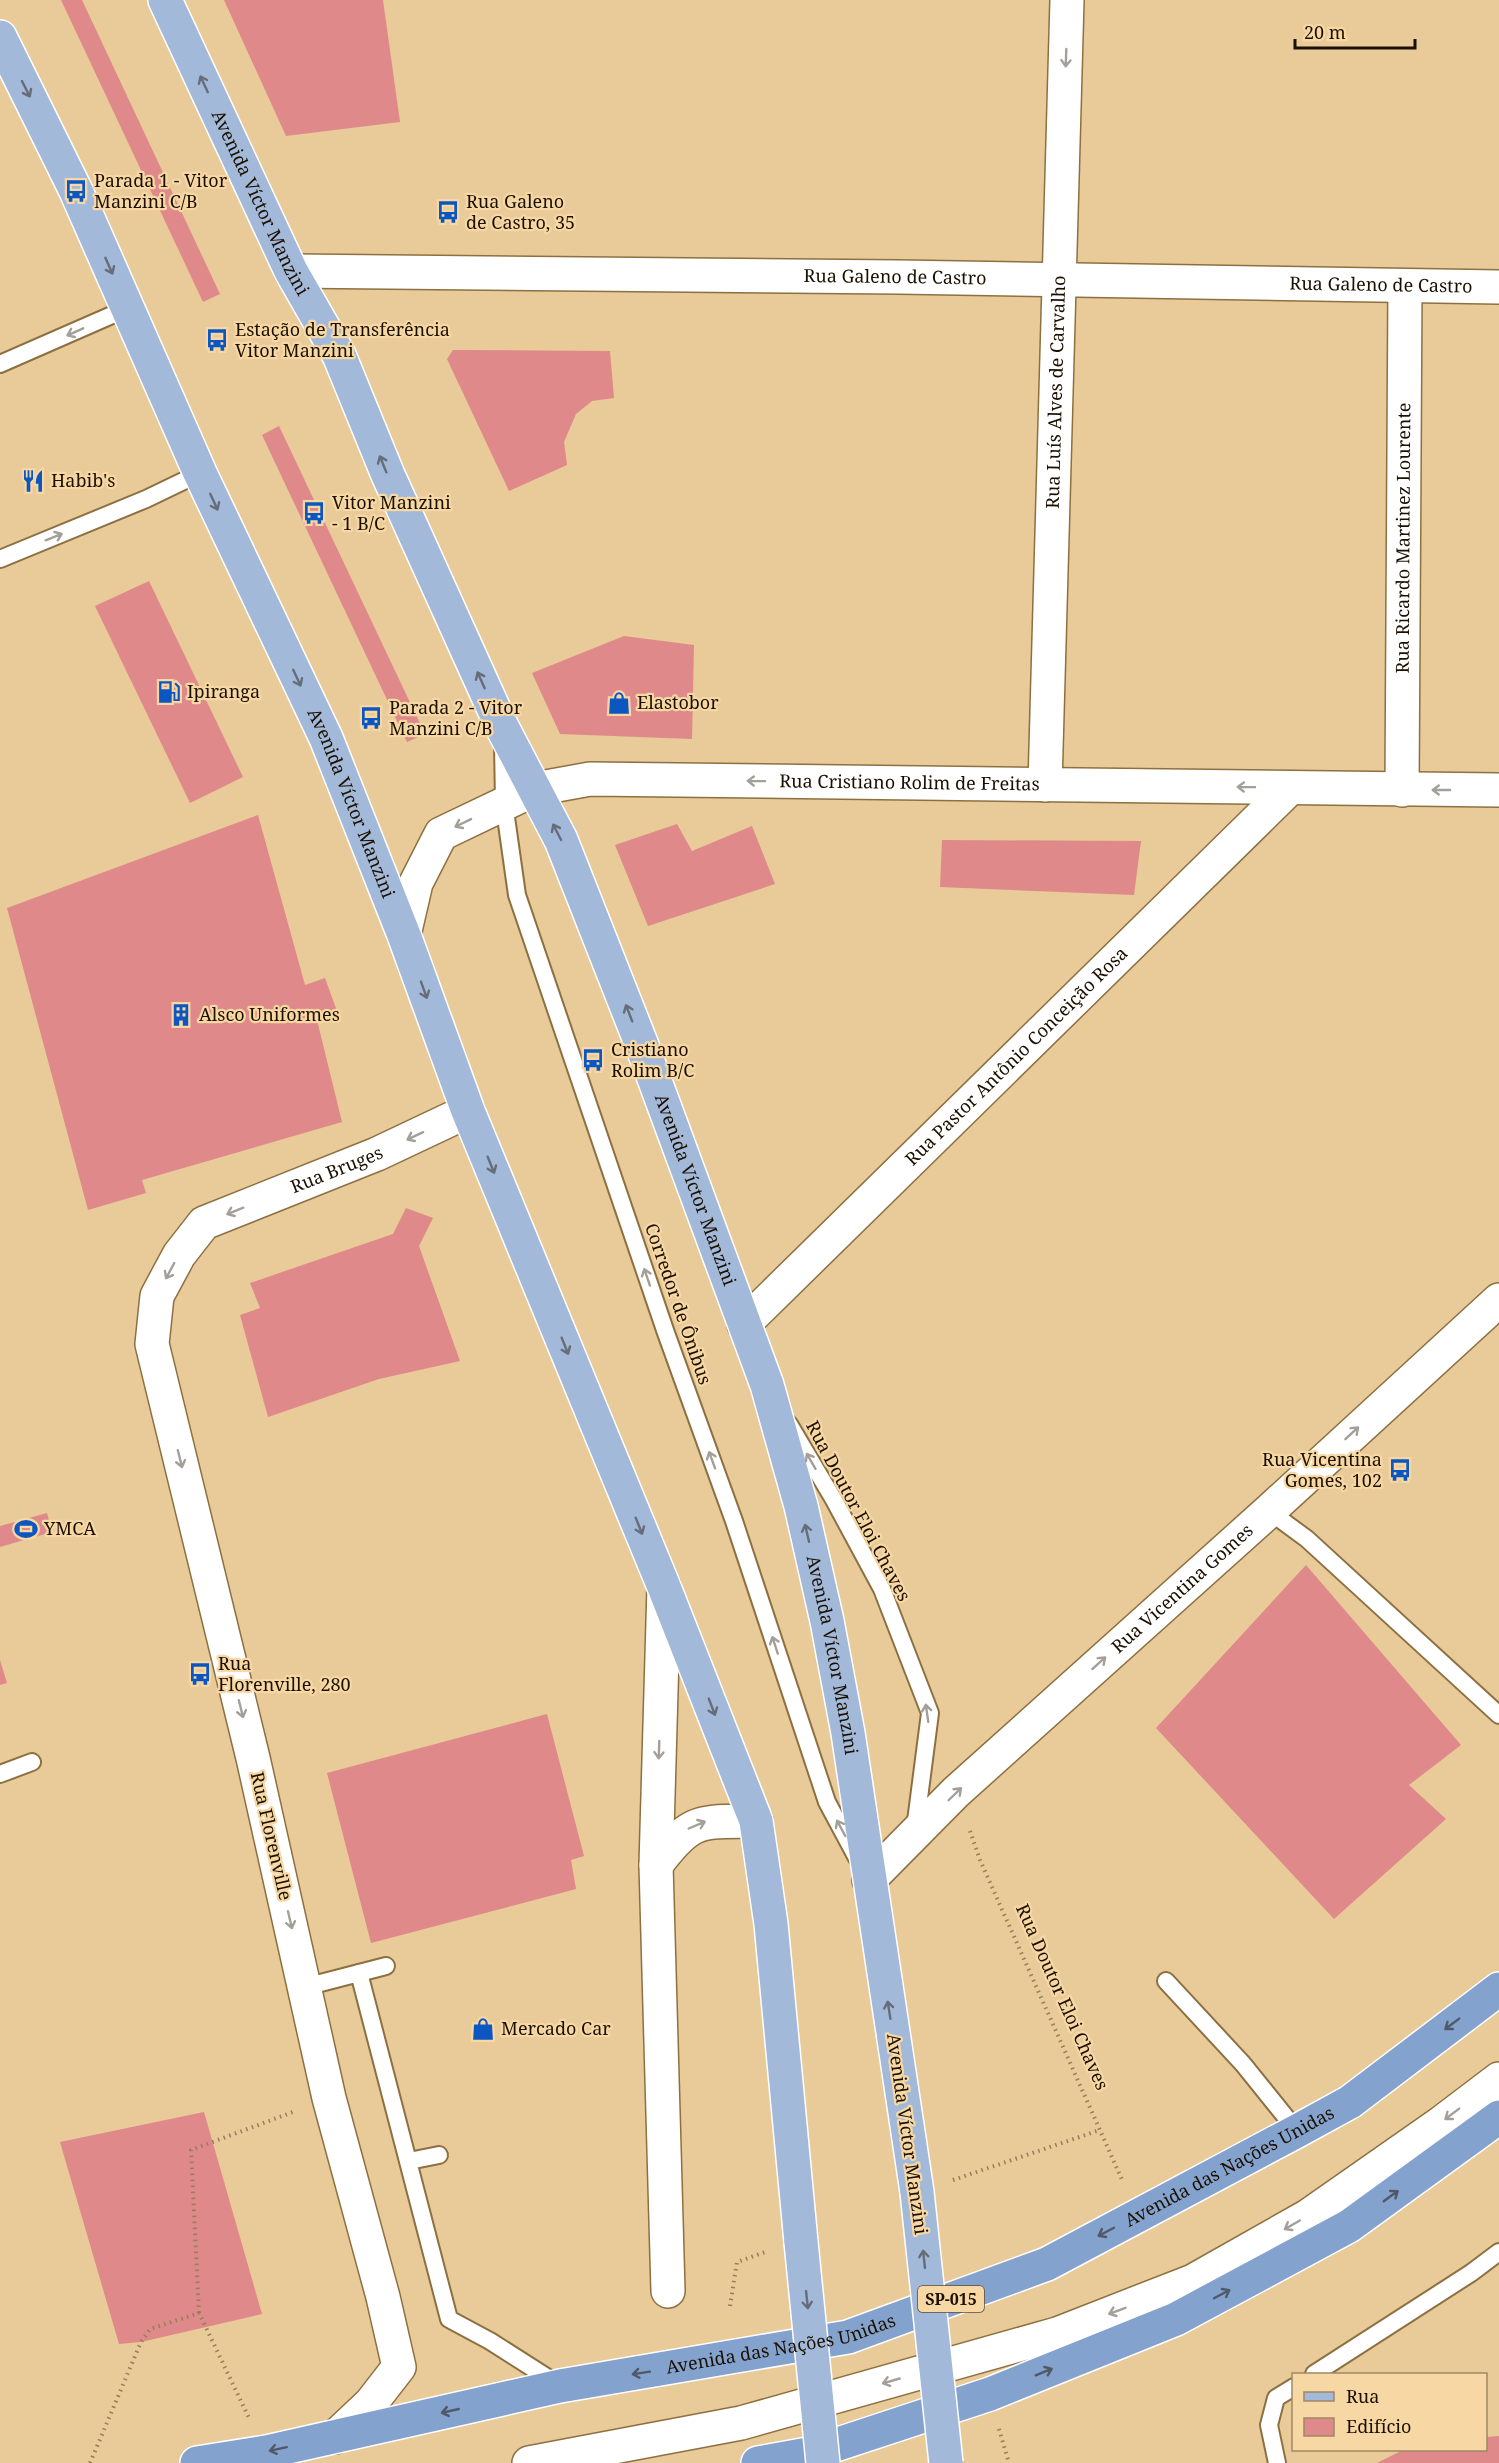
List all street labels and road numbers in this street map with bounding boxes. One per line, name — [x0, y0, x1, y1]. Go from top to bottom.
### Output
street label: Avenida Víctor Manzini — [207, 106, 316, 300]
street label: Rua Galeno de Castro — [803, 263, 987, 289]
street label: Rua Galeno de Castro — [1289, 271, 1473, 298]
street label: Rua Luís Alves de Carvalho — [1040, 275, 1070, 509]
street label: Rua Ricardo Martinez Lourente — [1390, 403, 1415, 673]
street label: Avenida Víctor Manzini — [303, 704, 401, 901]
street label: Rua Cristiano Rolim de Freitas — [779, 768, 1040, 795]
street label: Rua Pastor Antônio Conceição Rosa — [900, 941, 1132, 1170]
street label: Avenida Víctor Manzini — [650, 1090, 742, 1289]
street label: Rua Bruges — [287, 1140, 386, 1198]
street label: Corredor de Ônibus — [640, 1220, 718, 1388]
street label: Rua Doutor Eloi Chaves — [801, 1416, 917, 1605]
street label: Rua Vicentina Gomes — [1106, 1518, 1258, 1658]
street label: Avenida Víctor Manzini — [802, 1553, 864, 1756]
street label: Rua Florenville — [246, 1769, 298, 1902]
street label: Rua Doutor Eloi Chaves — [1011, 1900, 1115, 2093]
street label: Avenida Víctor Manzini — [882, 2032, 934, 2236]
street label: Avenida das Nações Unidas — [1120, 2100, 1338, 2232]
road number: SP-015 — [918, 2286, 984, 2312]
street label: Avenida das Nações Unidas — [664, 2308, 899, 2379]

